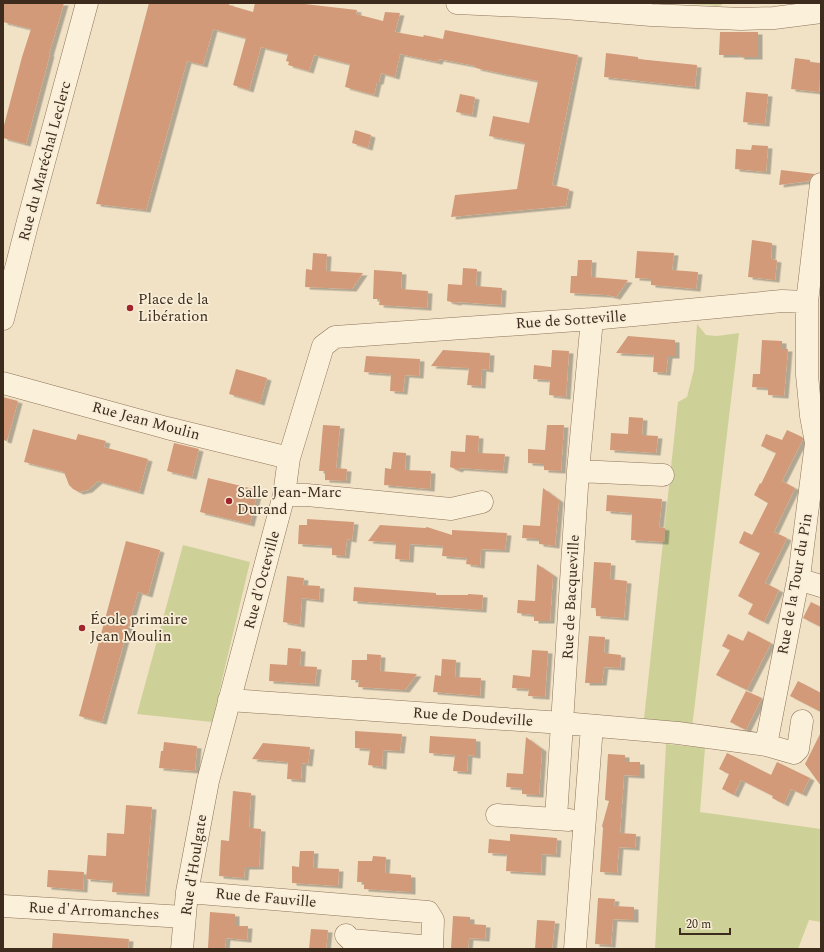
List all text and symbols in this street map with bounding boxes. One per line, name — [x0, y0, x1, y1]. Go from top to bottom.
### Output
street label: Rue du Maréchal Leclerc — [13, 78, 77, 244]
place label: Place de la Libération — [138, 288, 209, 328]
marker: Place de la Libération — [125, 303, 135, 313]
street label: Rue de Sotteville — [515, 305, 627, 335]
street label: Rue Jean Moulin — [90, 396, 203, 447]
place label: Salle Jean-Marc Durand — [237, 481, 342, 521]
marker: Salle Jean-Marc Durand — [224, 496, 234, 506]
street label: Rue de la Tour du Pin — [771, 511, 819, 657]
street label: Rue d'Octeville — [238, 528, 286, 632]
street label: Rue de Bacqueville — [556, 534, 586, 660]
place label: École primaire Jean Moulin — [90, 608, 188, 648]
marker: École primaire Jean Moulin — [77, 623, 87, 633]
street label: Rue de Doudeville — [412, 701, 534, 733]
street label: Rue d'Houlgate — [175, 813, 213, 917]
street label: Rue de Fauville — [215, 882, 317, 914]
street label: Rue d'Arromanches — [28, 896, 160, 926]
scale bar — [680, 910, 730, 936]
text: 20 m — [686, 915, 711, 934]

